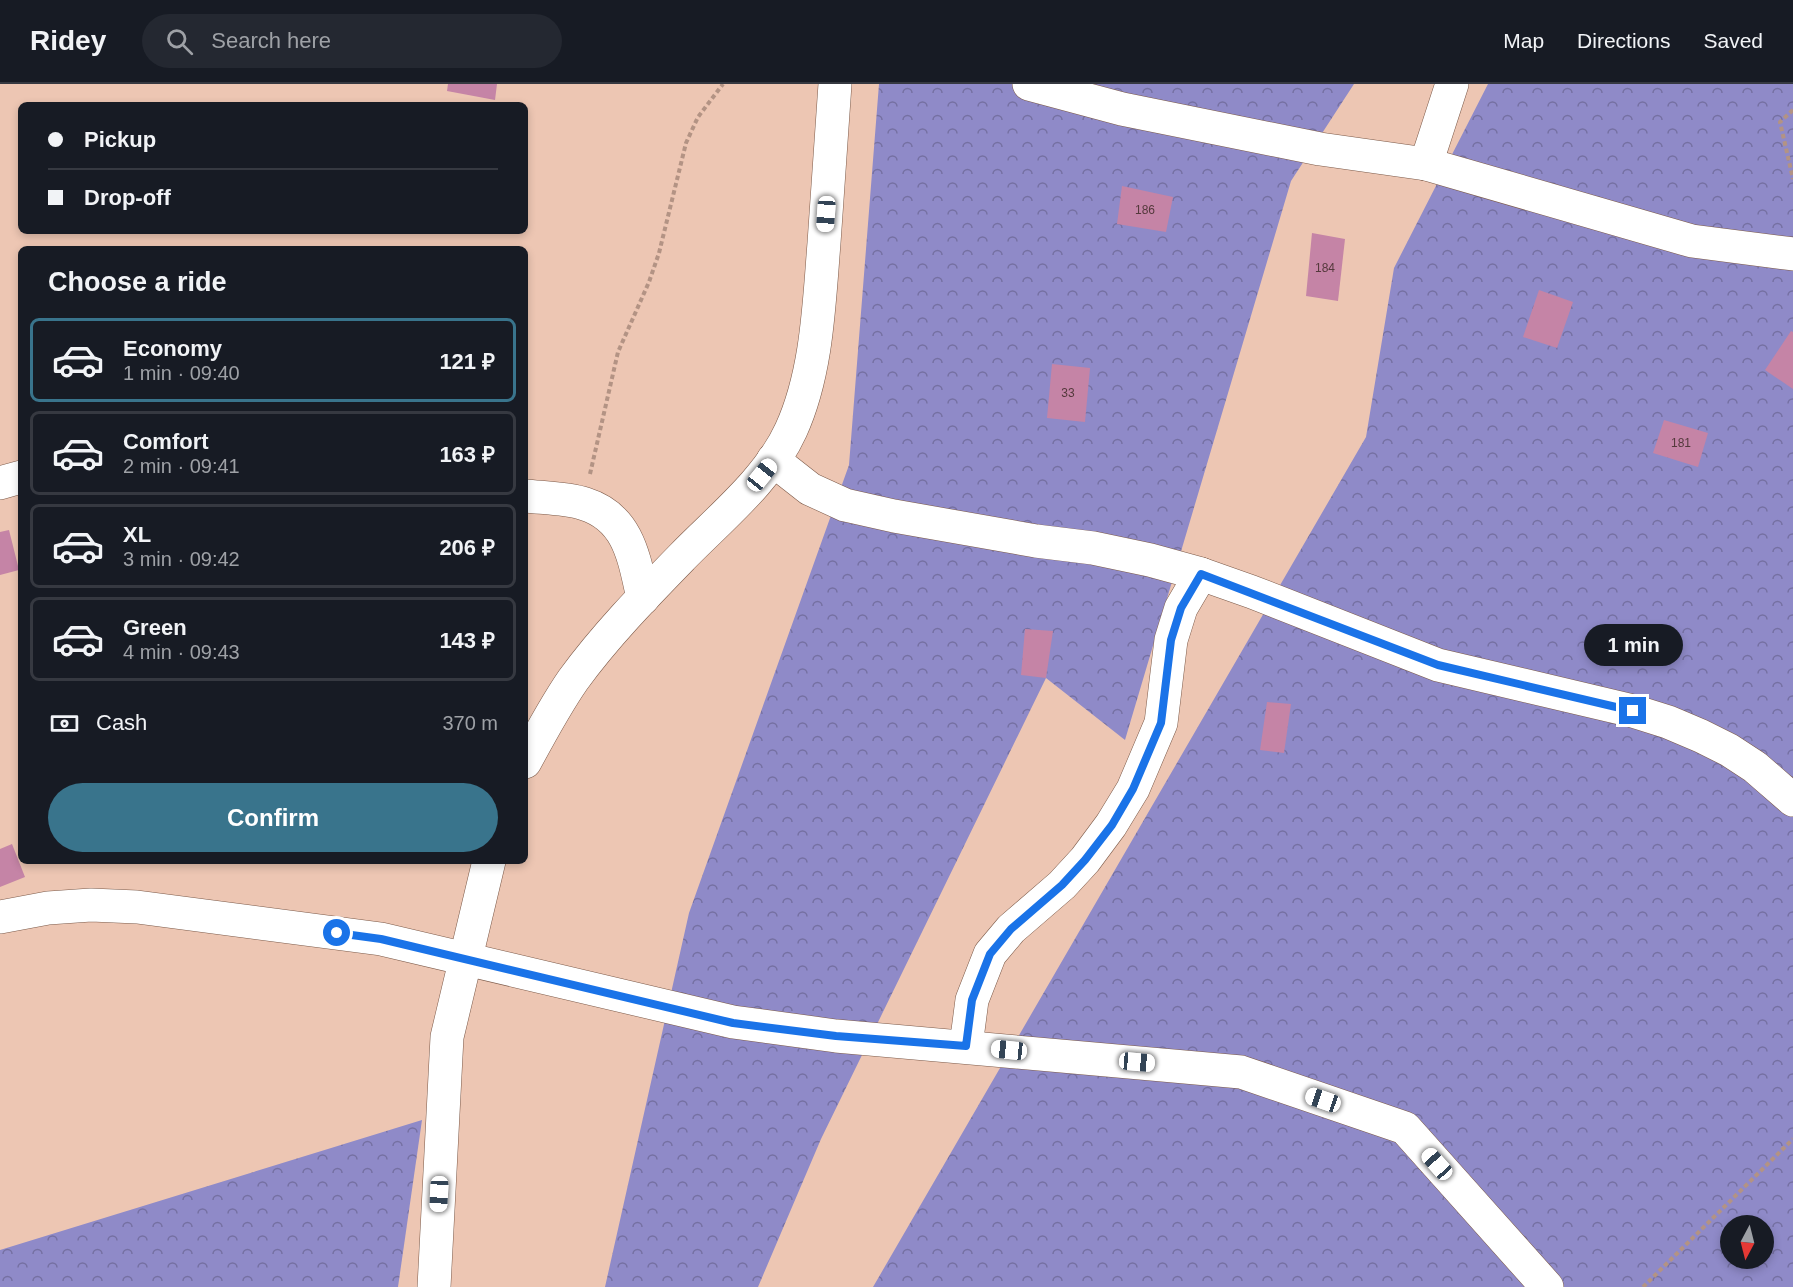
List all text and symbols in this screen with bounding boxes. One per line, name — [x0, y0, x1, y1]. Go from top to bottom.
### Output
search box — [142, 14, 562, 68]
text: Ridey — [30, 25, 106, 56]
icon: search — [163, 25, 196, 58]
text: Search here — [211, 28, 331, 53]
text: Map — [1503, 29, 1544, 52]
text: Directions — [1577, 29, 1670, 52]
text: Saved — [1703, 29, 1763, 52]
text: Pickup — [84, 127, 156, 152]
text: Drop-off — [84, 185, 171, 210]
car — [816, 195, 836, 233]
house number: 186 — [1135, 203, 1155, 217]
house number: 184 — [1315, 261, 1335, 275]
text: Choose a ride — [48, 267, 227, 297]
icon: car — [51, 333, 105, 387]
text: Economy — [123, 336, 222, 361]
text: 121 ₽ — [439, 349, 495, 374]
text: 1 min · 09:40 — [123, 362, 240, 384]
house number: 33 — [1061, 386, 1075, 400]
icon: car — [51, 426, 105, 480]
text: Comfort — [123, 429, 209, 454]
house number: 181 — [1671, 436, 1691, 450]
text: 163 ₽ — [439, 442, 495, 467]
text: 2 min · 09:41 — [123, 455, 240, 477]
car — [744, 455, 780, 495]
icon: car — [51, 519, 105, 573]
text: XL — [123, 522, 151, 547]
text: 206 ₽ — [439, 535, 495, 560]
text: 3 min · 09:42 — [123, 548, 240, 570]
icon: car — [51, 612, 105, 666]
text: Green — [123, 615, 187, 640]
callout: 1 min — [1584, 624, 1682, 666]
text: 143 ₽ — [439, 628, 495, 653]
text: 1 min — [1607, 634, 1660, 656]
text: 4 min · 09:43 — [123, 641, 240, 663]
route end — [1619, 697, 1646, 724]
icon: cash — [48, 707, 81, 740]
text: Cash — [96, 710, 147, 735]
text: 370 m — [442, 712, 498, 734]
button: Confirm — [48, 783, 498, 852]
route start — [323, 919, 350, 946]
car — [990, 1039, 1028, 1061]
car — [1118, 1051, 1156, 1073]
car — [1303, 1086, 1343, 1114]
car — [1418, 1145, 1456, 1183]
car — [429, 1176, 449, 1212]
north arrow — [1720, 1215, 1774, 1269]
map controls — [1720, 1215, 1774, 1269]

